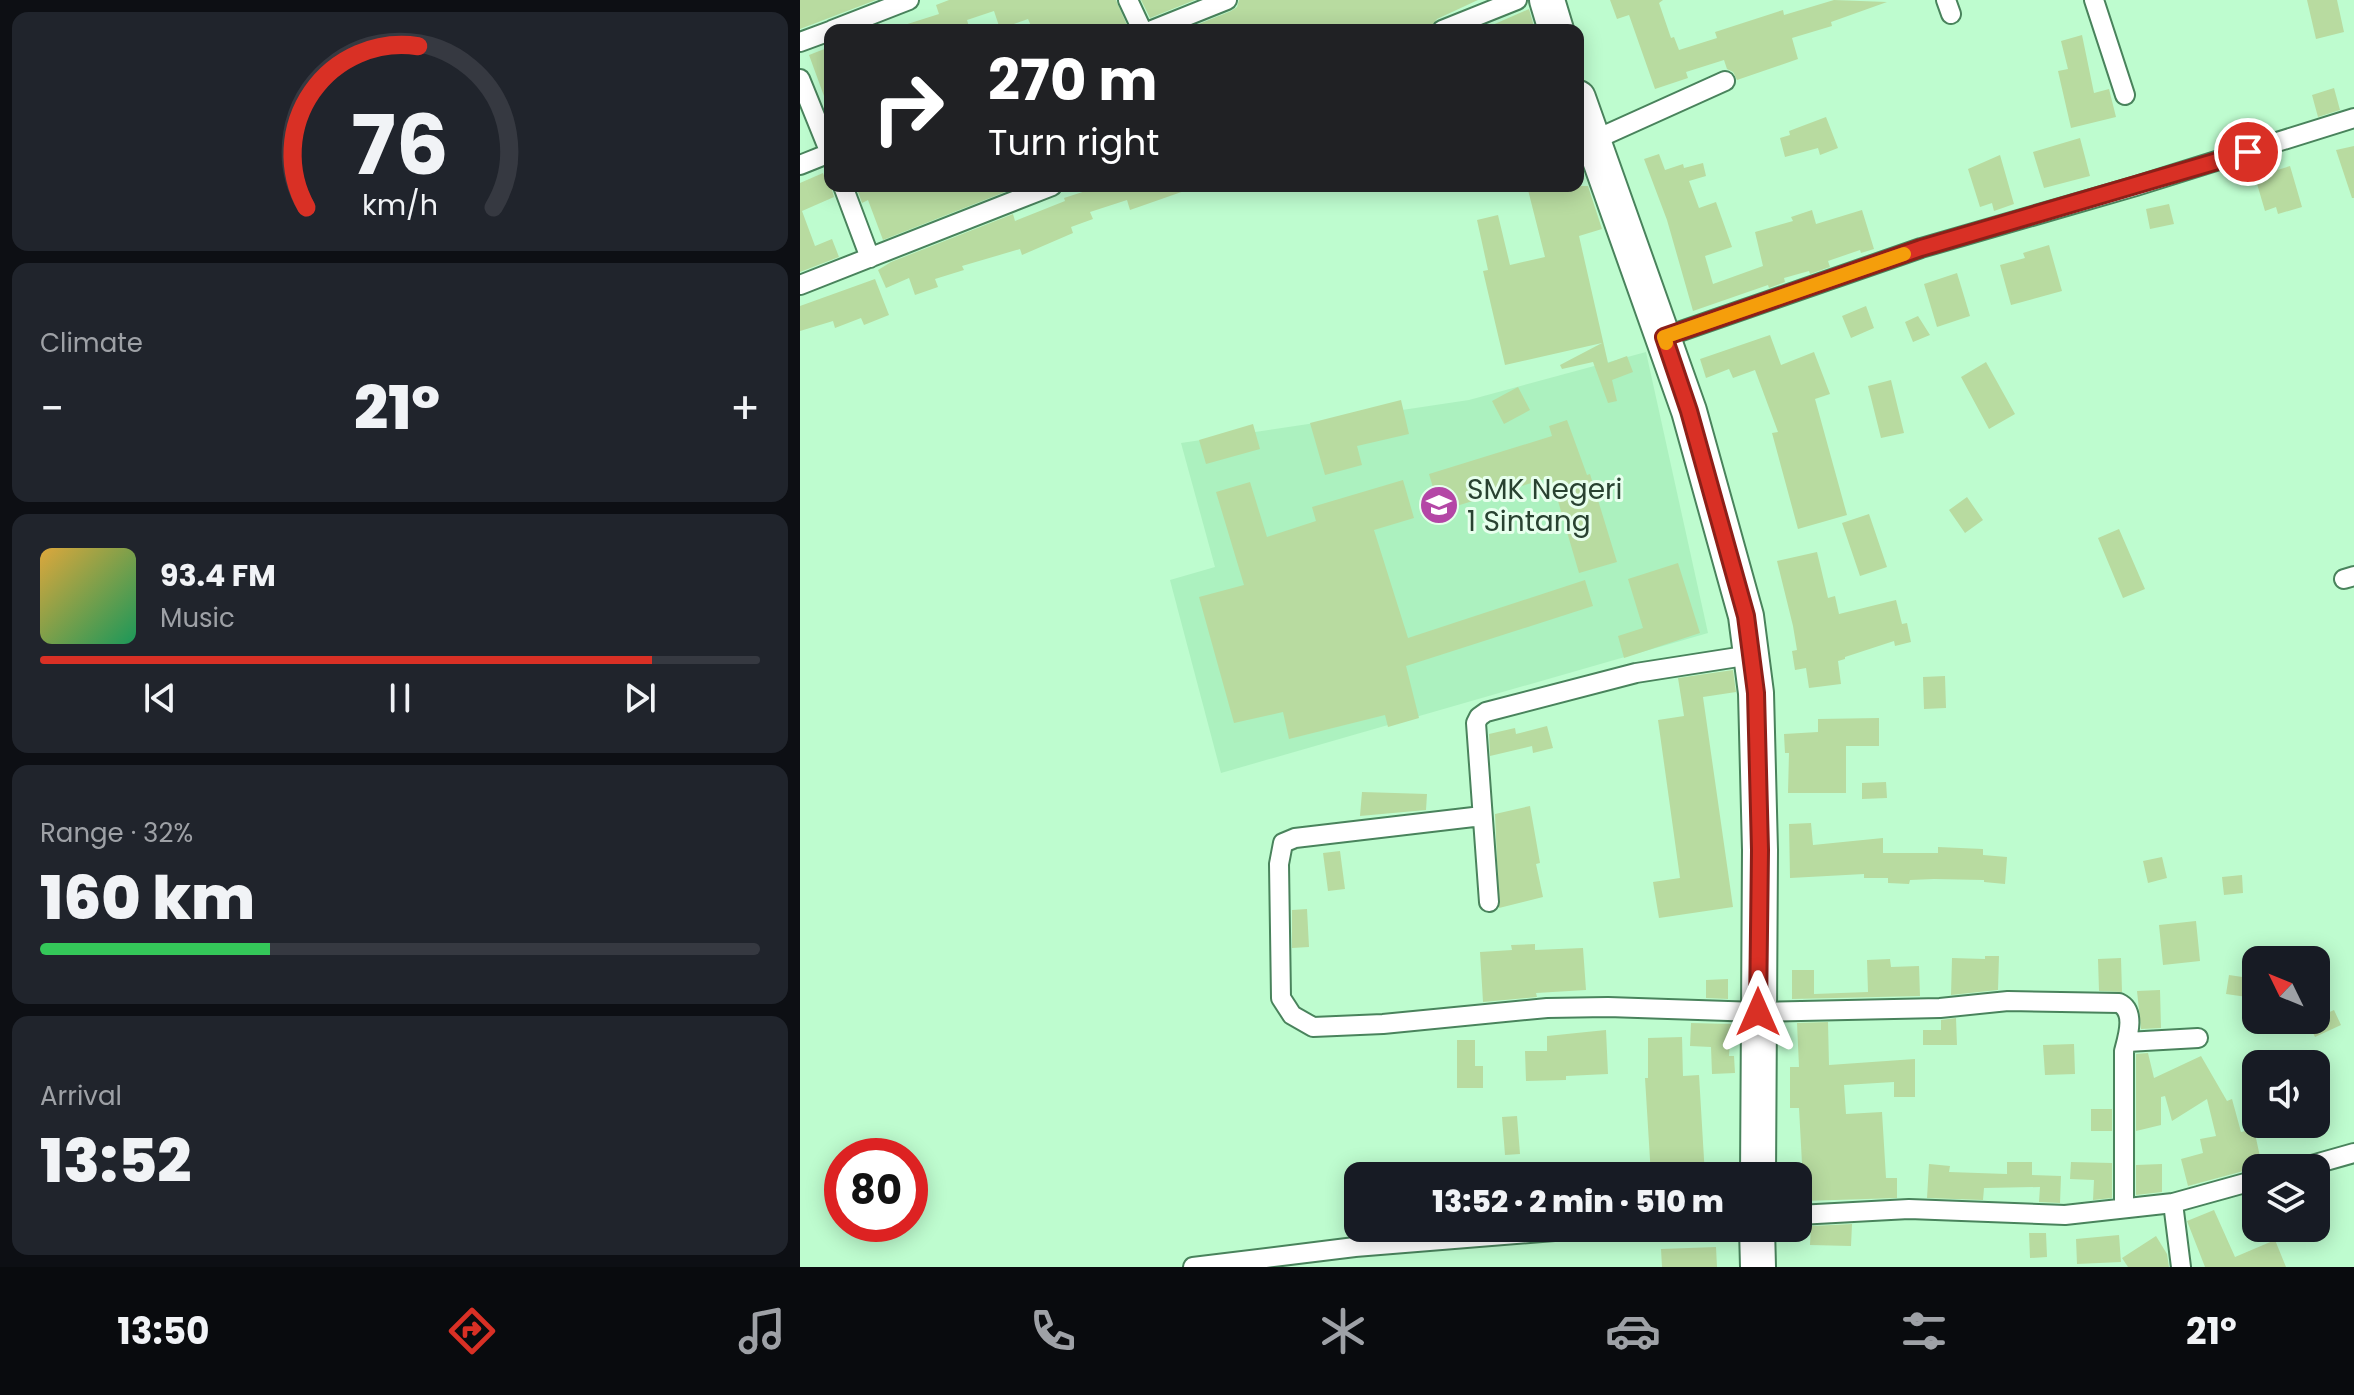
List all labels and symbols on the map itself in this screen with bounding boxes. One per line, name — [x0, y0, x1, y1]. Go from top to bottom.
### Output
pin — [2214, 118, 2282, 186]
place label: SMK Negeri 1 Sintang — [1467, 470, 1622, 541]
school or university icon: SMK Negeri 1 Sintang — [1418, 484, 1460, 526]
north arrow — [2242, 946, 2330, 1034]
position arrow — [1716, 970, 1800, 1054]
speed limit sign: 80 — [824, 1138, 928, 1242]

